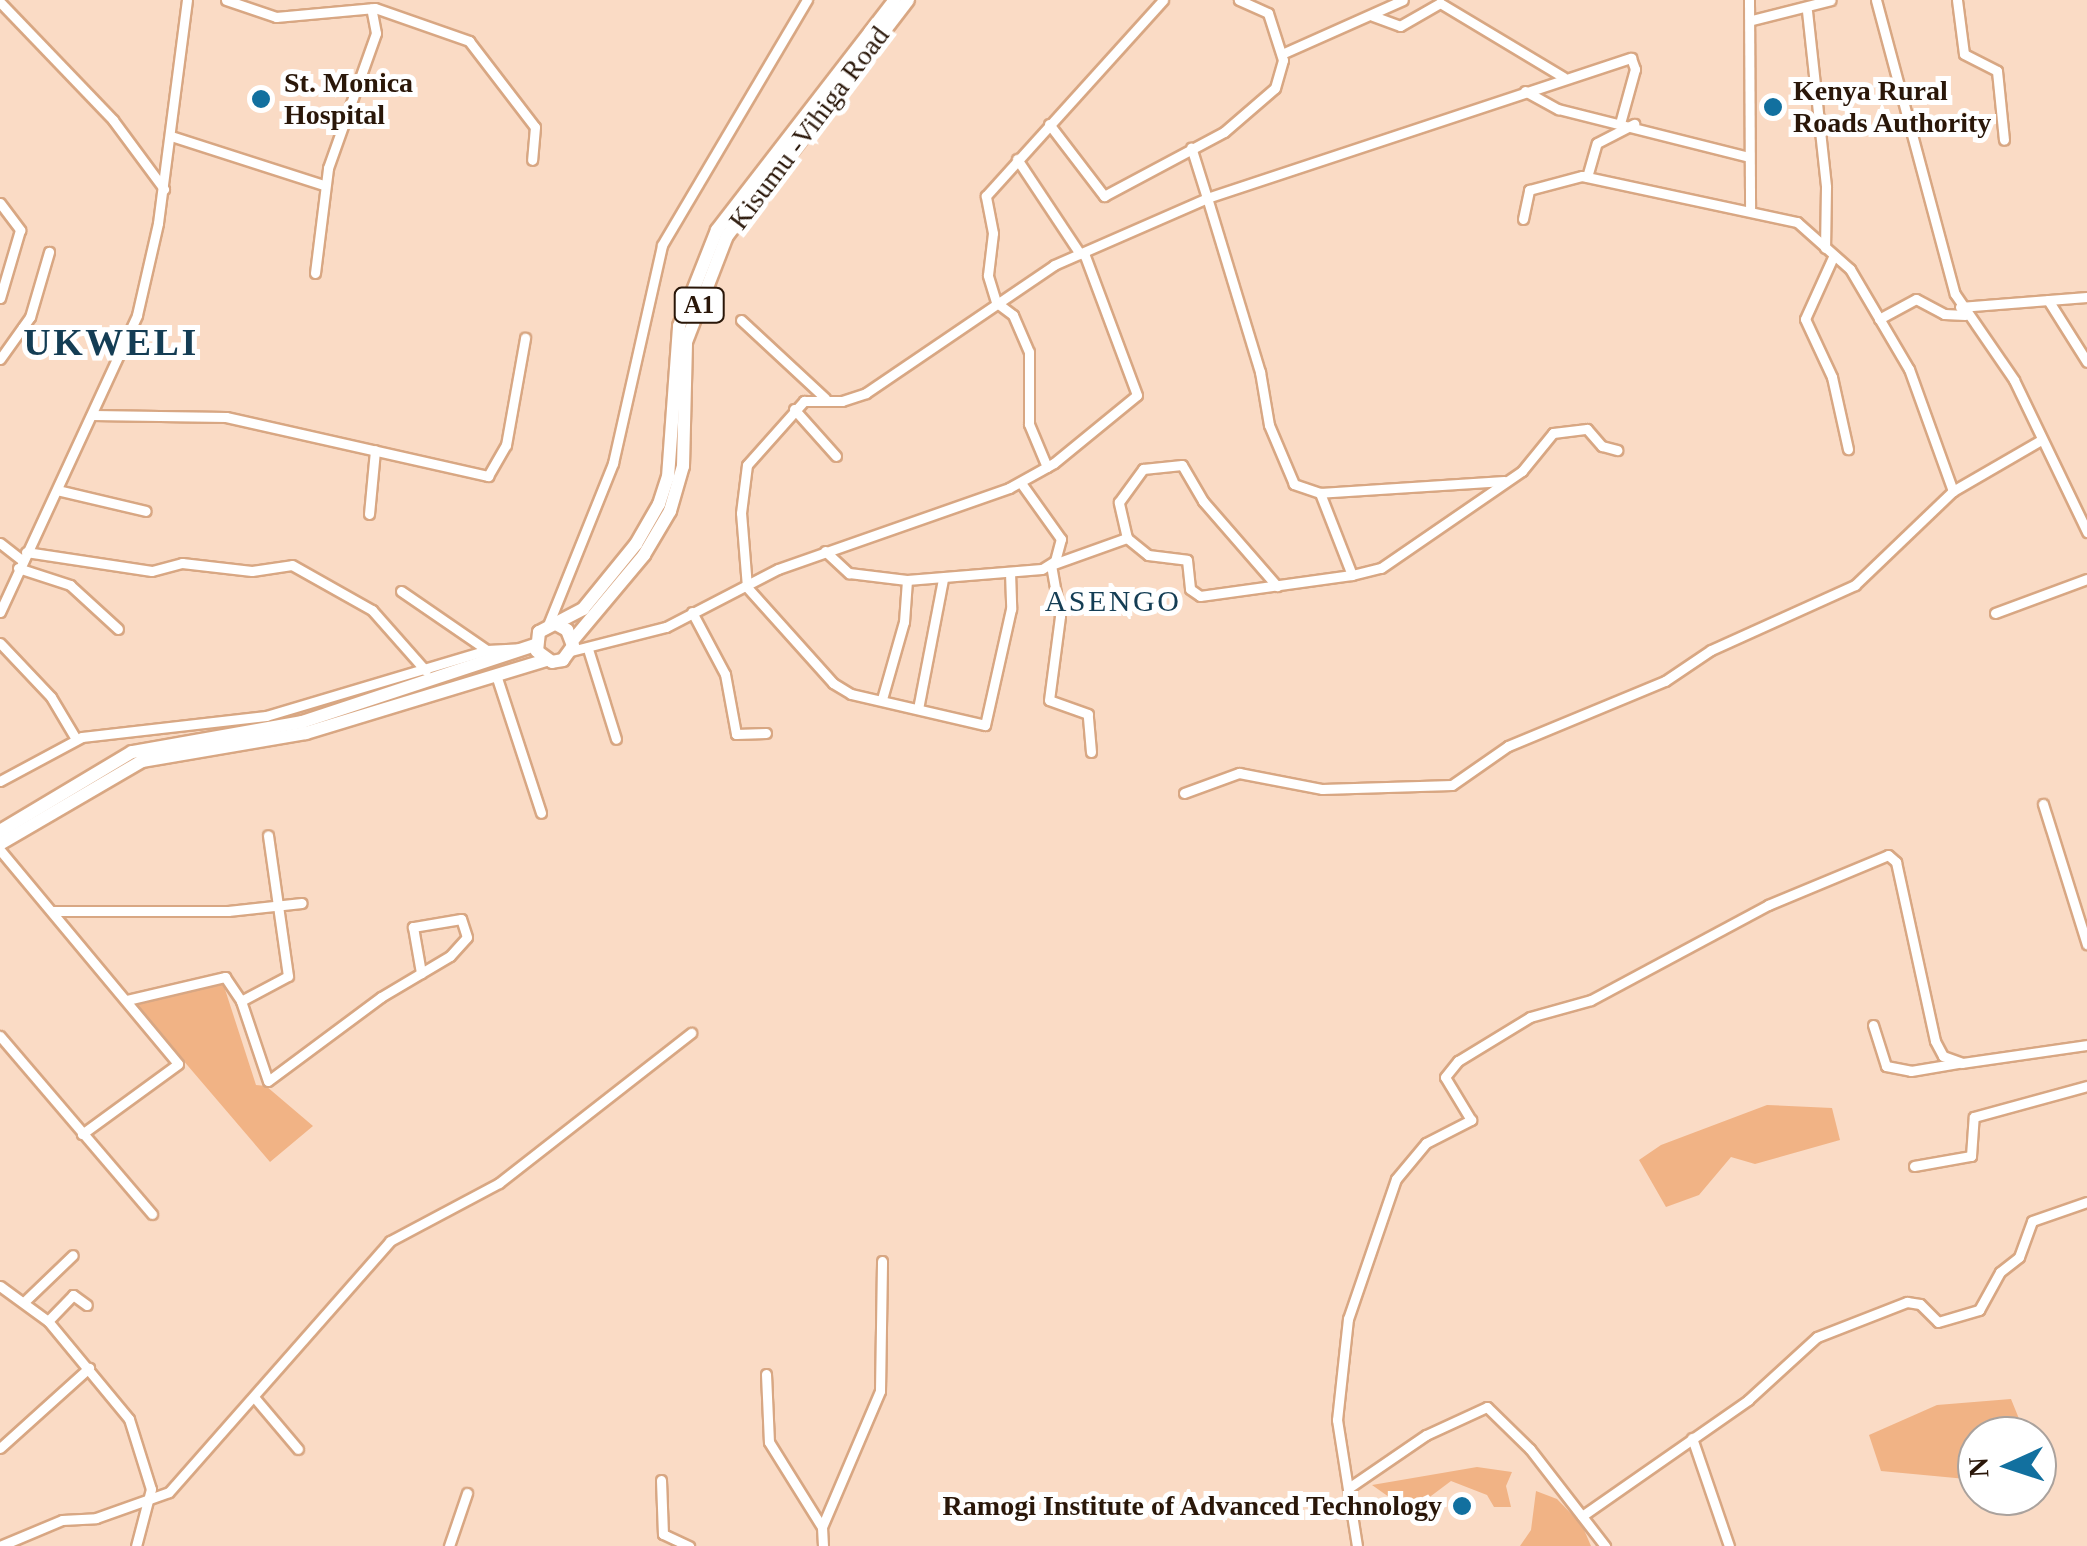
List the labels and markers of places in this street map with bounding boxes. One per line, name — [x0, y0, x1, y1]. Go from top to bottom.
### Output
place label: St. Monica Hospital — [284, 66, 413, 132]
place label: Kenya Rural Roads Authority — [1793, 74, 1993, 140]
marker: St. Monica Hospital — [248, 86, 274, 112]
marker: Kenya Rural Roads Authority — [1762, 96, 1784, 118]
place label: Ramogi Institute of Advanced Technology — [941, 1489, 1442, 1523]
marker: Ramogi Institute of Advanced Technology — [1451, 1495, 1473, 1517]

